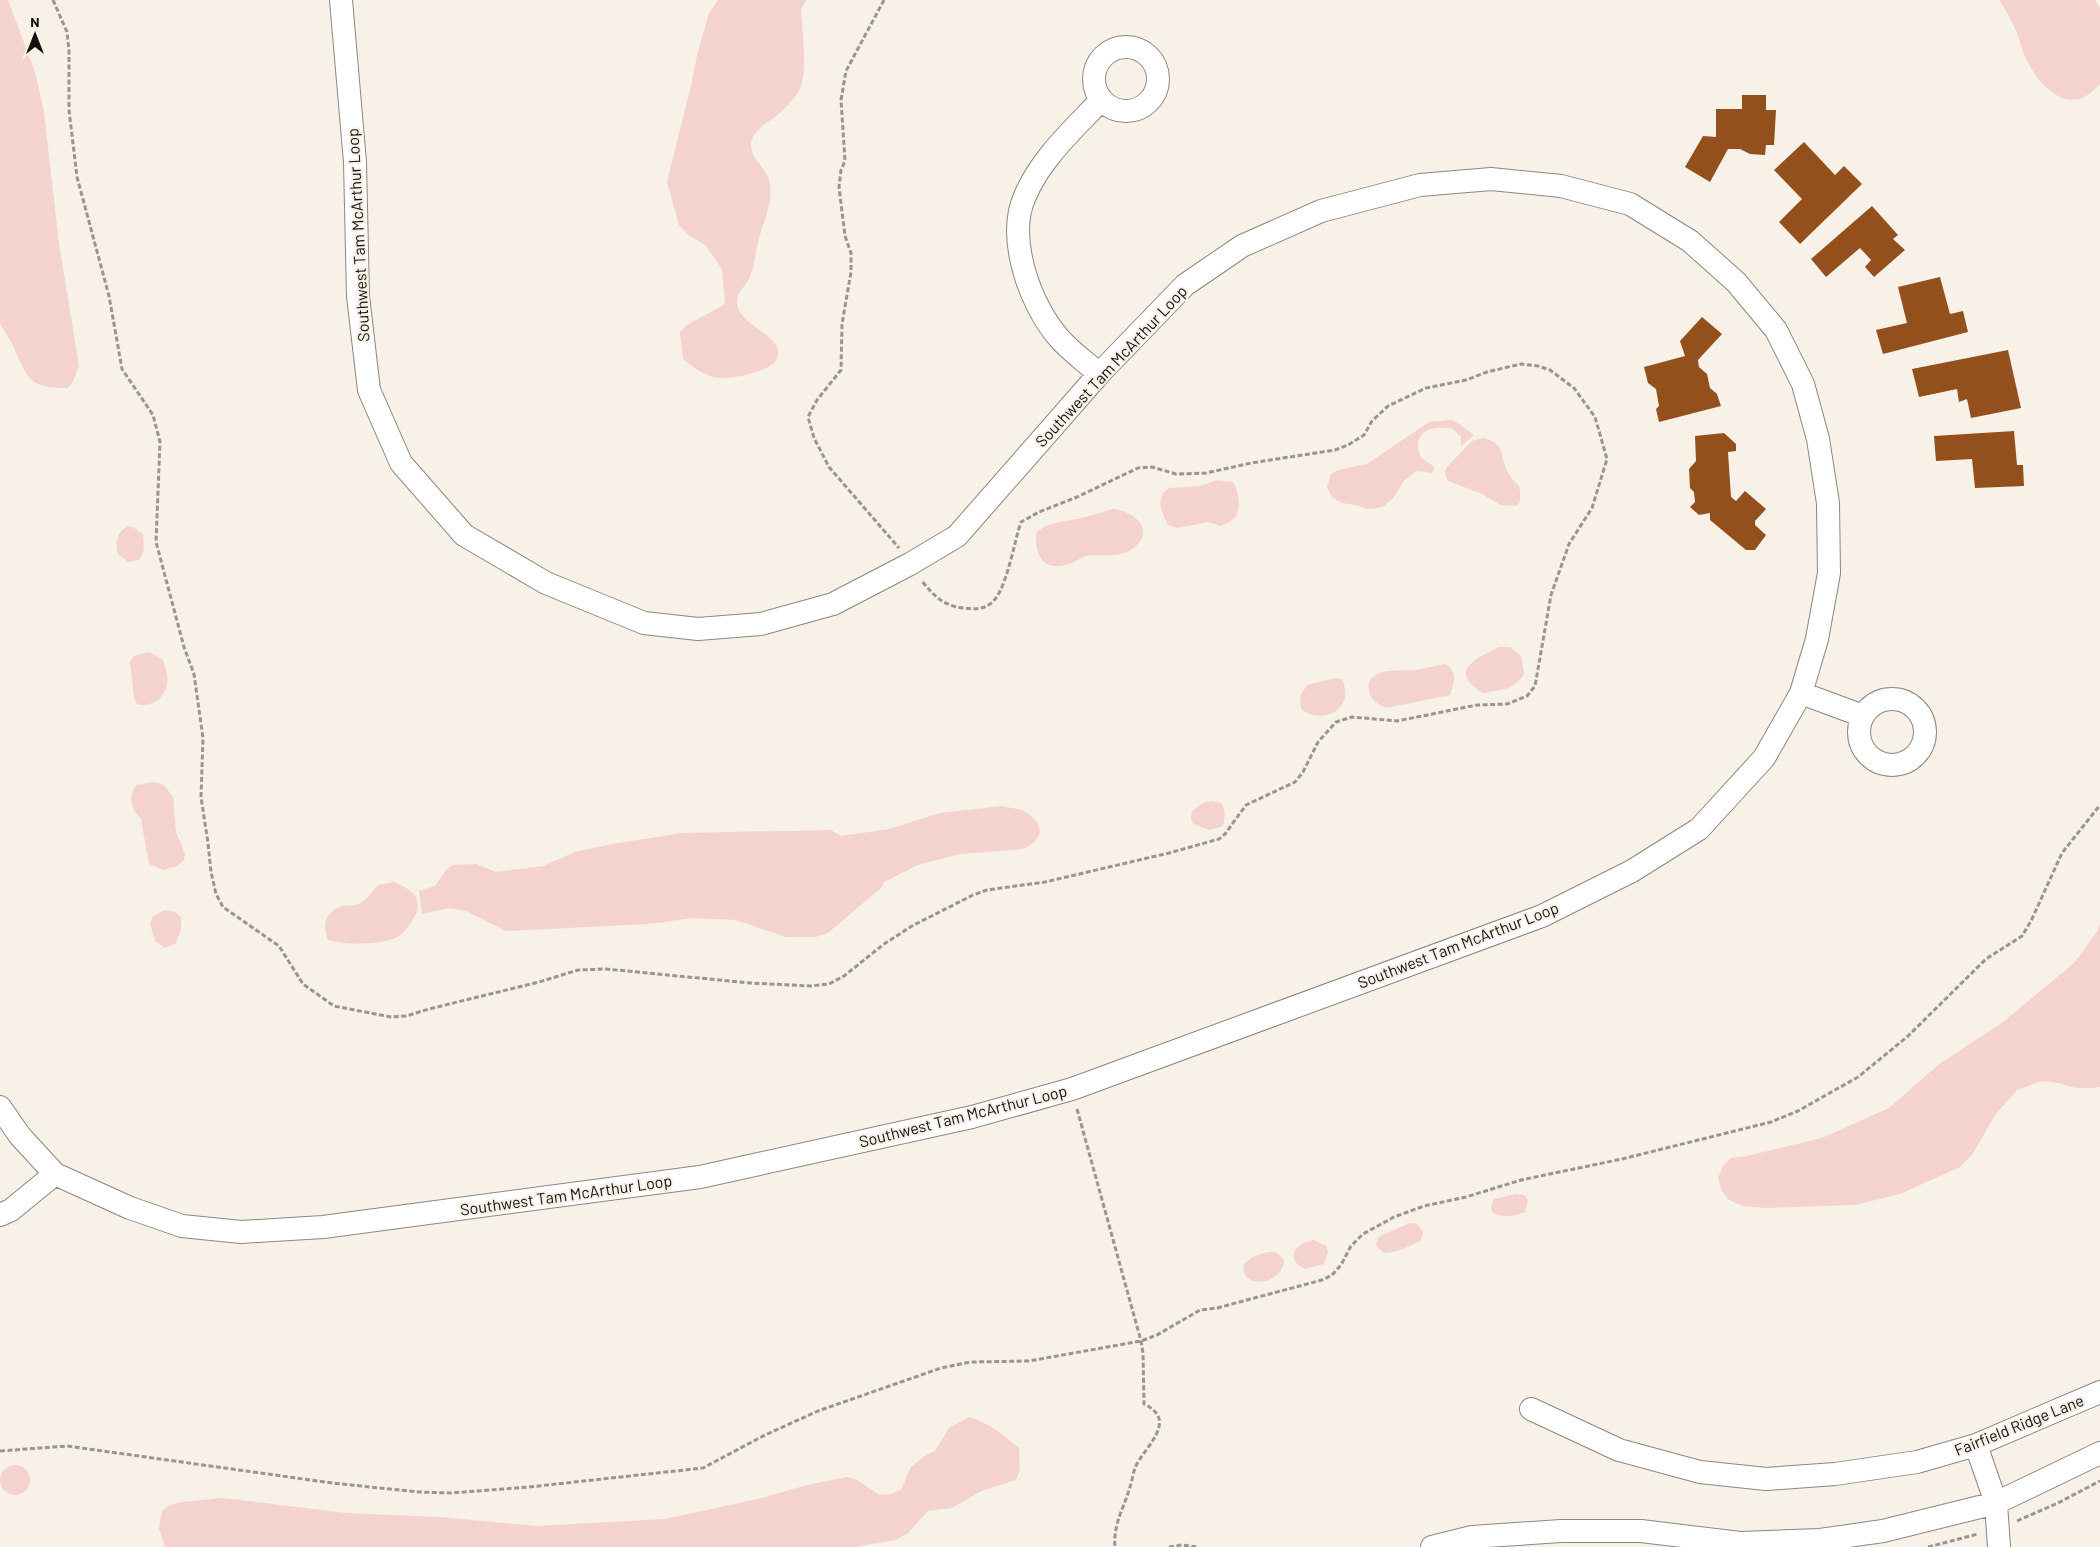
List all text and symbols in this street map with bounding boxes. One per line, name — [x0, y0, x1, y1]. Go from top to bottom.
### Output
north arrow — [10, 10, 60, 60]
text: N — [30, 13, 40, 30]
street label: Southwest Tam McArthur Loop — [342, 128, 373, 342]
street label: Southwest Tam McArthur Loop — [1031, 281, 1190, 450]
street label: Southwest Tam McArthur Loop — [1355, 897, 1561, 992]
street label: Southwest Tam McArthur Loop — [857, 1080, 1069, 1151]
street label: Southwest Tam McArthur Loop — [459, 1170, 673, 1219]
street label: Fairfield Ridge Lane — [1951, 1390, 2086, 1459]

